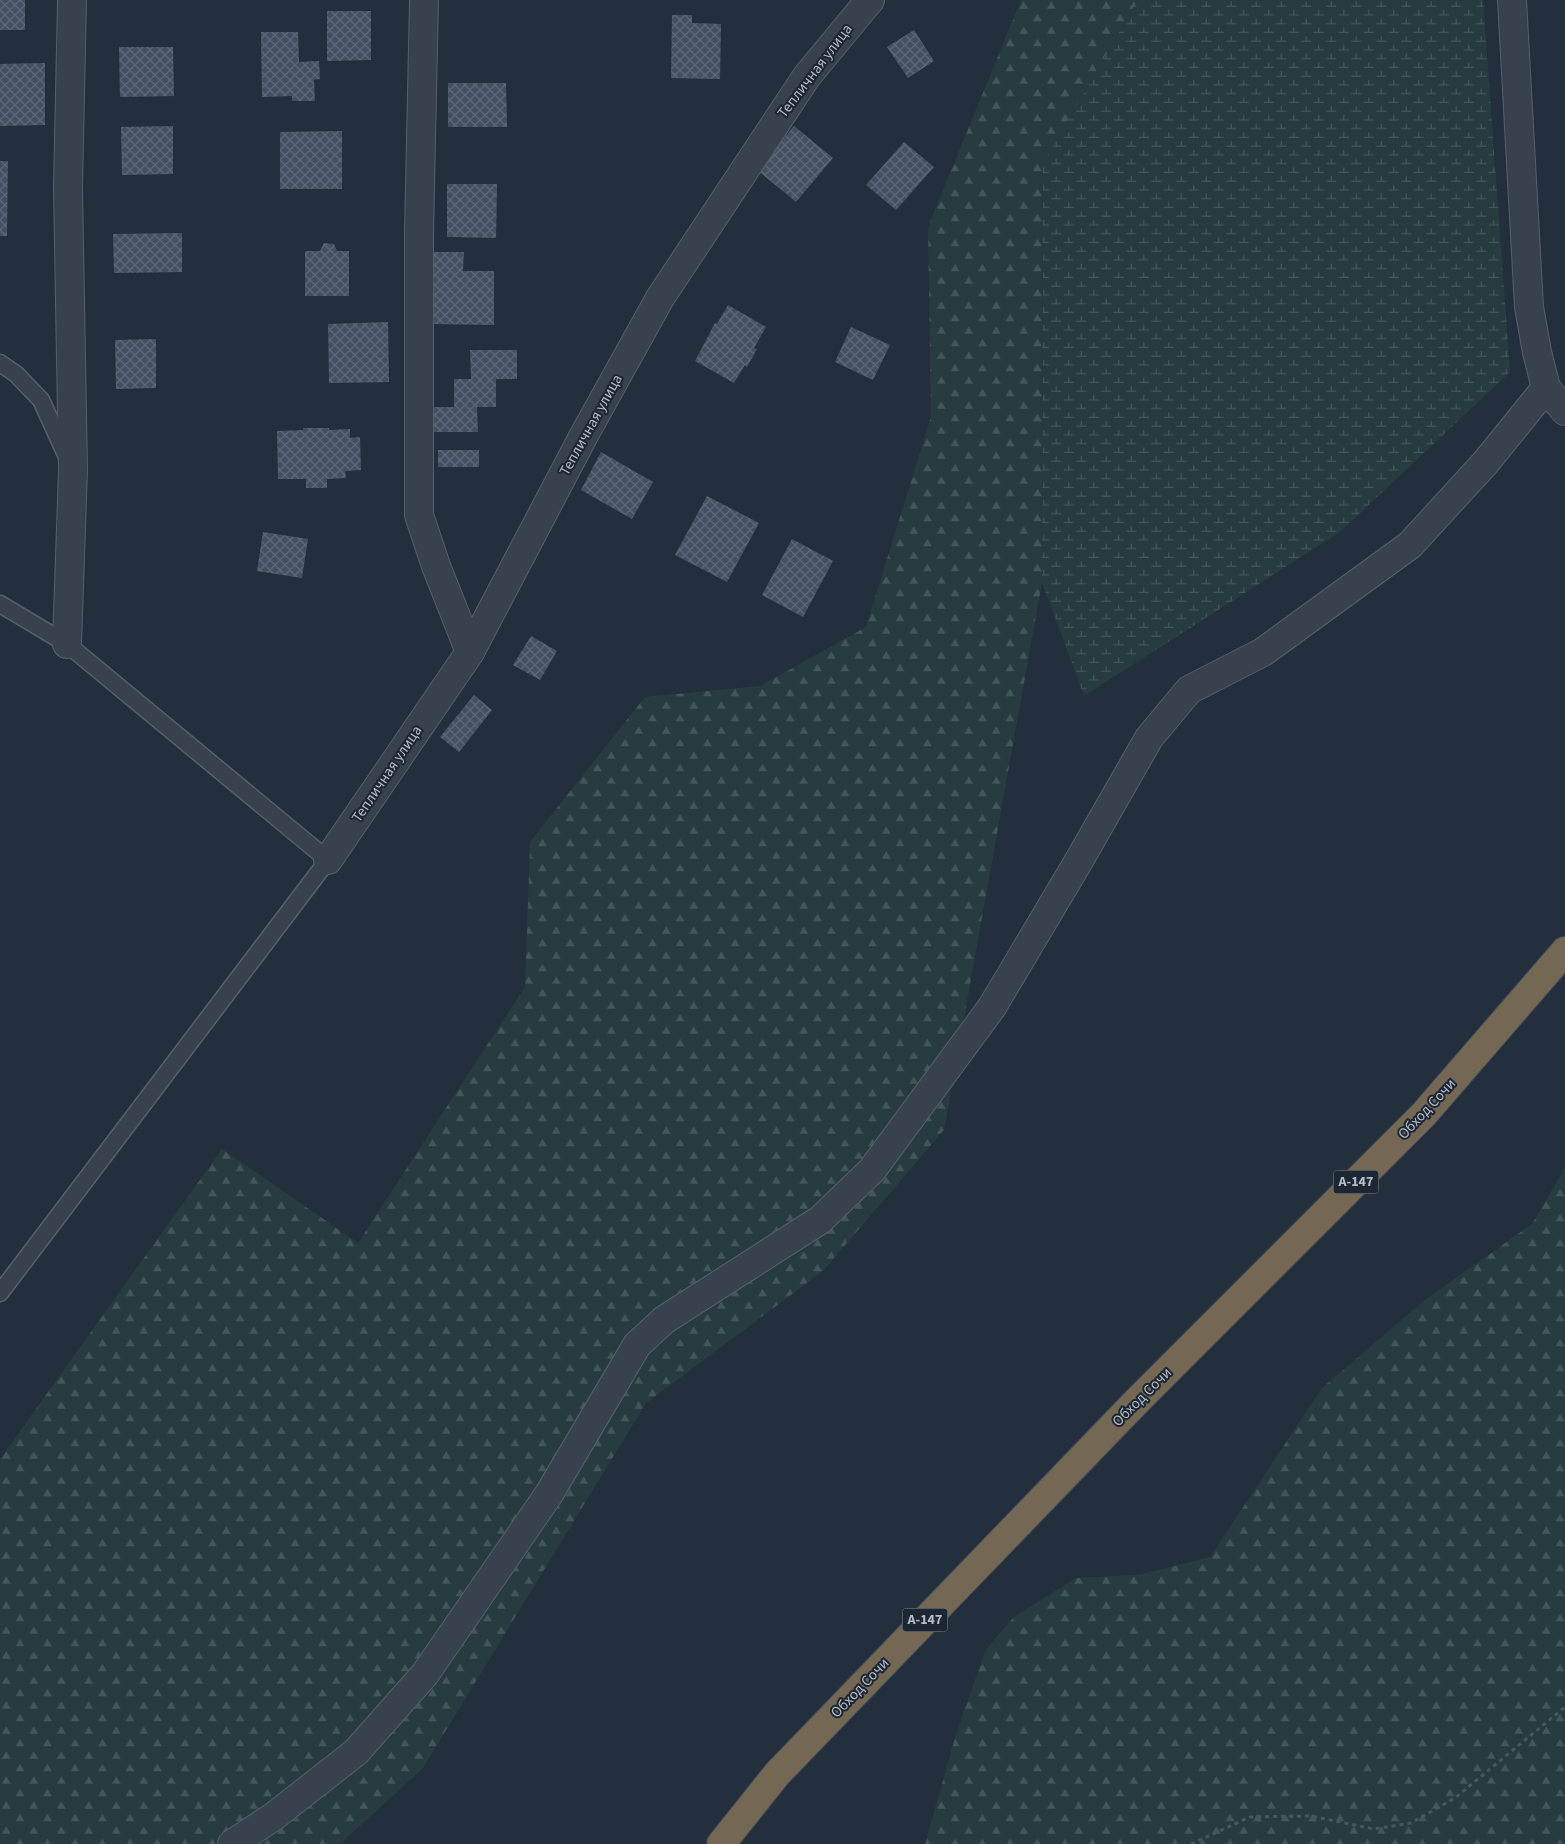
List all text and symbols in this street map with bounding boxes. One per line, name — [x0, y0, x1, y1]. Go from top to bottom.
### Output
street label: Тепличная улица — [773, 20, 857, 122]
street label: Тепличная улица — [554, 371, 628, 479]
street label: Тепличная улица — [347, 721, 427, 827]
street label: Обход Сочи — [1393, 1074, 1461, 1144]
road number: А-147 — [1334, 1170, 1378, 1194]
street label: Обход Сочи — [1108, 1363, 1176, 1431]
road number: А-147 — [902, 1608, 948, 1632]
street label: Обход Сочи — [826, 1653, 894, 1723]

